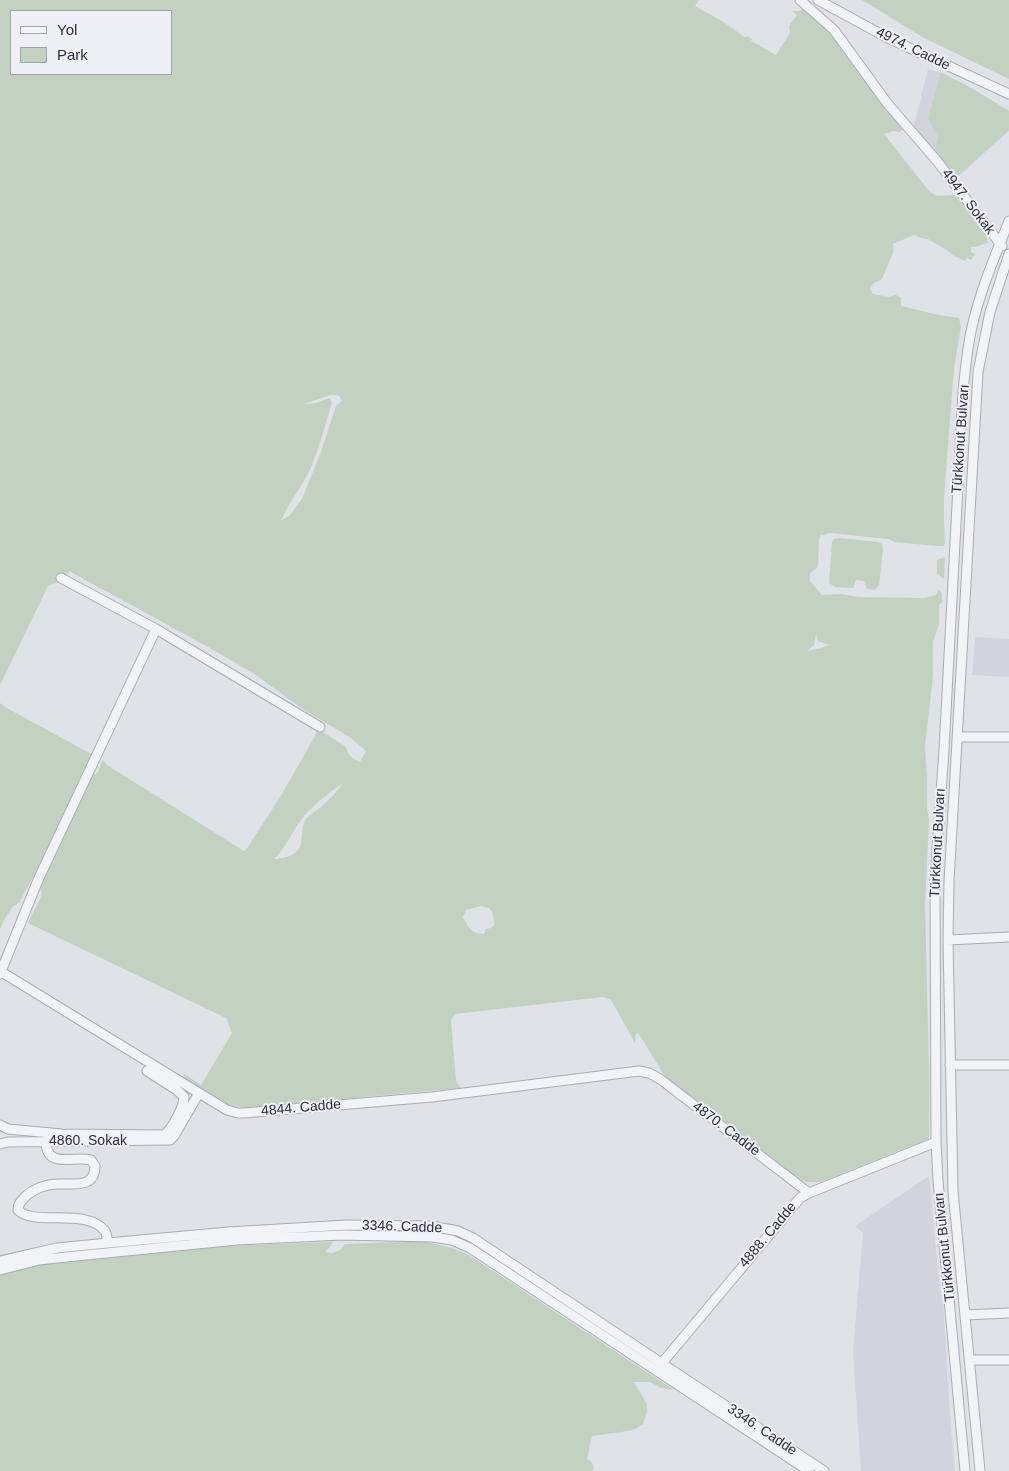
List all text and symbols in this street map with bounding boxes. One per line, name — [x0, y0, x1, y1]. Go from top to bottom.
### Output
legend — [10, 10, 172, 75]
text: Yol — [57, 21, 77, 38]
street label: 4974. Cadde — [873, 24, 953, 74]
text: Park — [57, 46, 88, 63]
street label: 4947. Sokak — [938, 166, 998, 238]
street label: Türkkonut Bulvarı — [949, 384, 973, 494]
street label: Türkkonut Bulvarı — [927, 788, 949, 898]
street label: 4844. Cadde — [260, 1096, 342, 1120]
street label: 4870. Cadde — [689, 1098, 763, 1160]
street label: 4860. Sokak — [49, 1133, 127, 1149]
street label: Türkkonut Bulvarı — [931, 1192, 959, 1302]
street label: 4888. Cadde — [736, 1199, 800, 1271]
street label: 3346. Cadde — [362, 1217, 442, 1237]
street label: 3346. Cadde — [724, 1401, 800, 1459]

